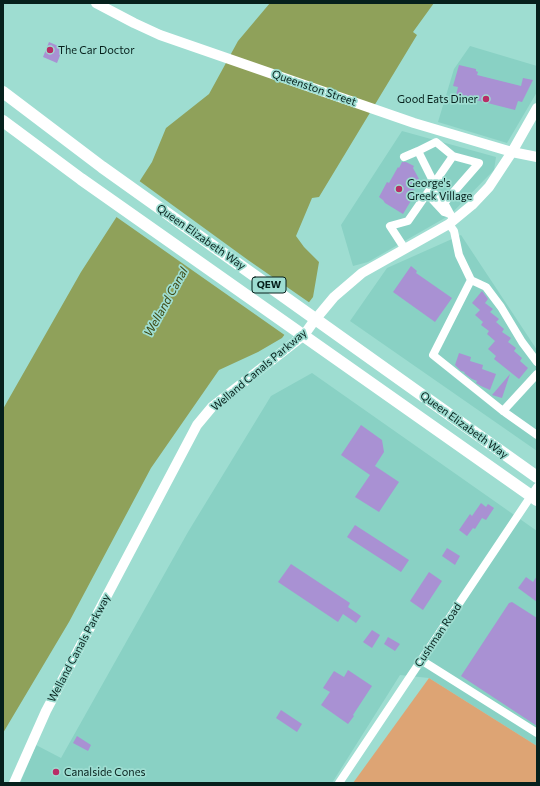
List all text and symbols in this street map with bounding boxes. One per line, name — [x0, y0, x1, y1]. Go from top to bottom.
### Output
place label: The Car Doctor — [58, 43, 135, 57]
marker: The Car Doctor — [45, 45, 55, 55]
street label: Queenston Street — [270, 67, 358, 109]
place label: Good Eats Diner — [397, 92, 478, 106]
marker: Good Eats Diner — [481, 94, 491, 104]
place label: George's Greek Village — [407, 176, 472, 202]
marker: George's Greek Village — [394, 184, 404, 194]
street label: Queen Elizabeth Way — [154, 201, 248, 273]
water label: Welland Canal — [141, 265, 191, 339]
road number: QEW — [252, 277, 286, 293]
street label: Welland Canals Parkway — [209, 326, 309, 414]
street label: Queen Elizabeth Way — [417, 389, 511, 461]
street label: Welland Canals Parkway — [45, 592, 113, 704]
street label: Cushman Road — [412, 600, 464, 670]
place label: Canalside Cones — [64, 765, 145, 779]
marker: Canalside Cones — [51, 767, 61, 777]

